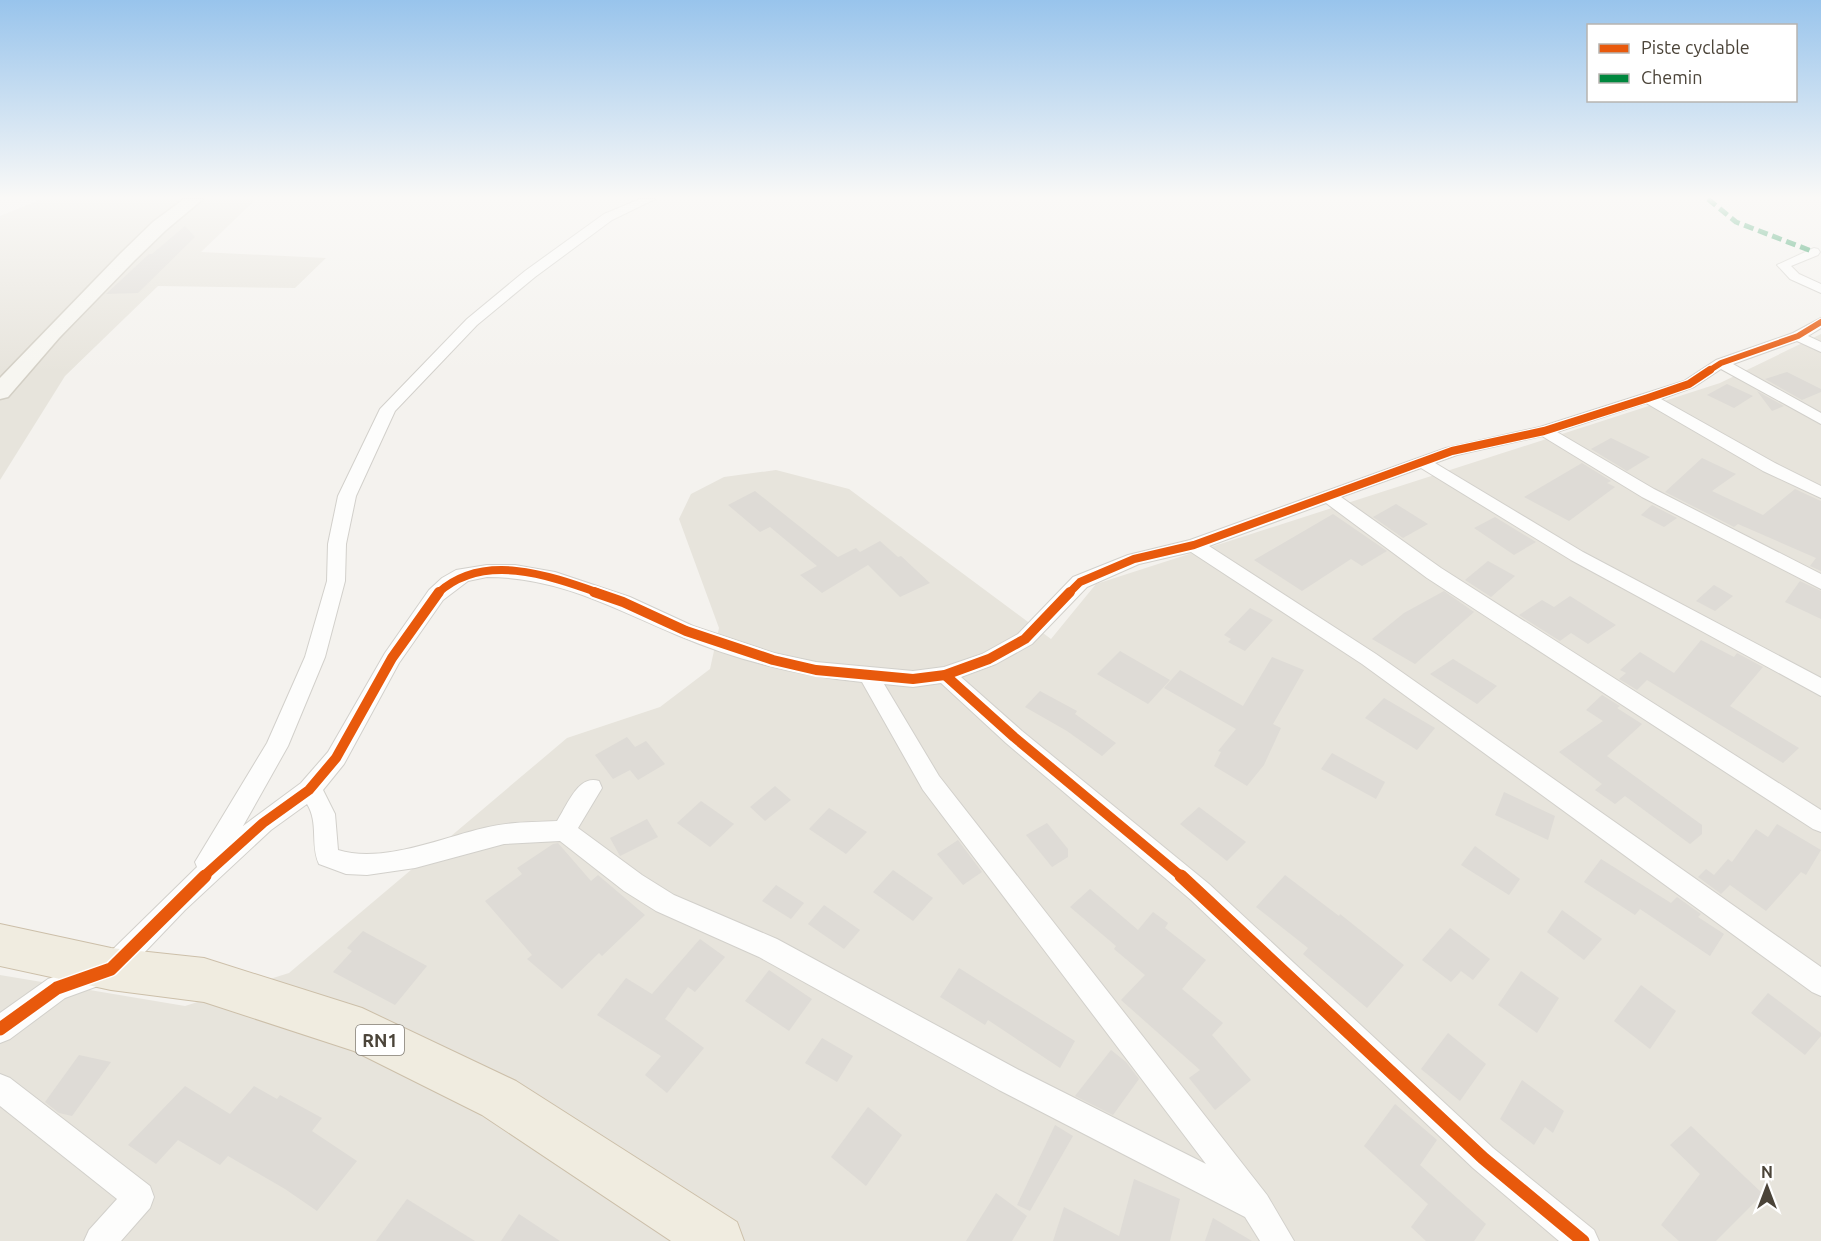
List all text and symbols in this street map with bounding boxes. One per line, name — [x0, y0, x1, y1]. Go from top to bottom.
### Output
legend — [1587, 24, 1797, 102]
text: Piste cyclable — [1641, 37, 1750, 57]
text: Chemin — [1641, 67, 1702, 87]
road number: RN1 — [356, 1025, 404, 1055]
north arrow — [1737, 1157, 1797, 1217]
text: N — [1761, 1163, 1773, 1181]

